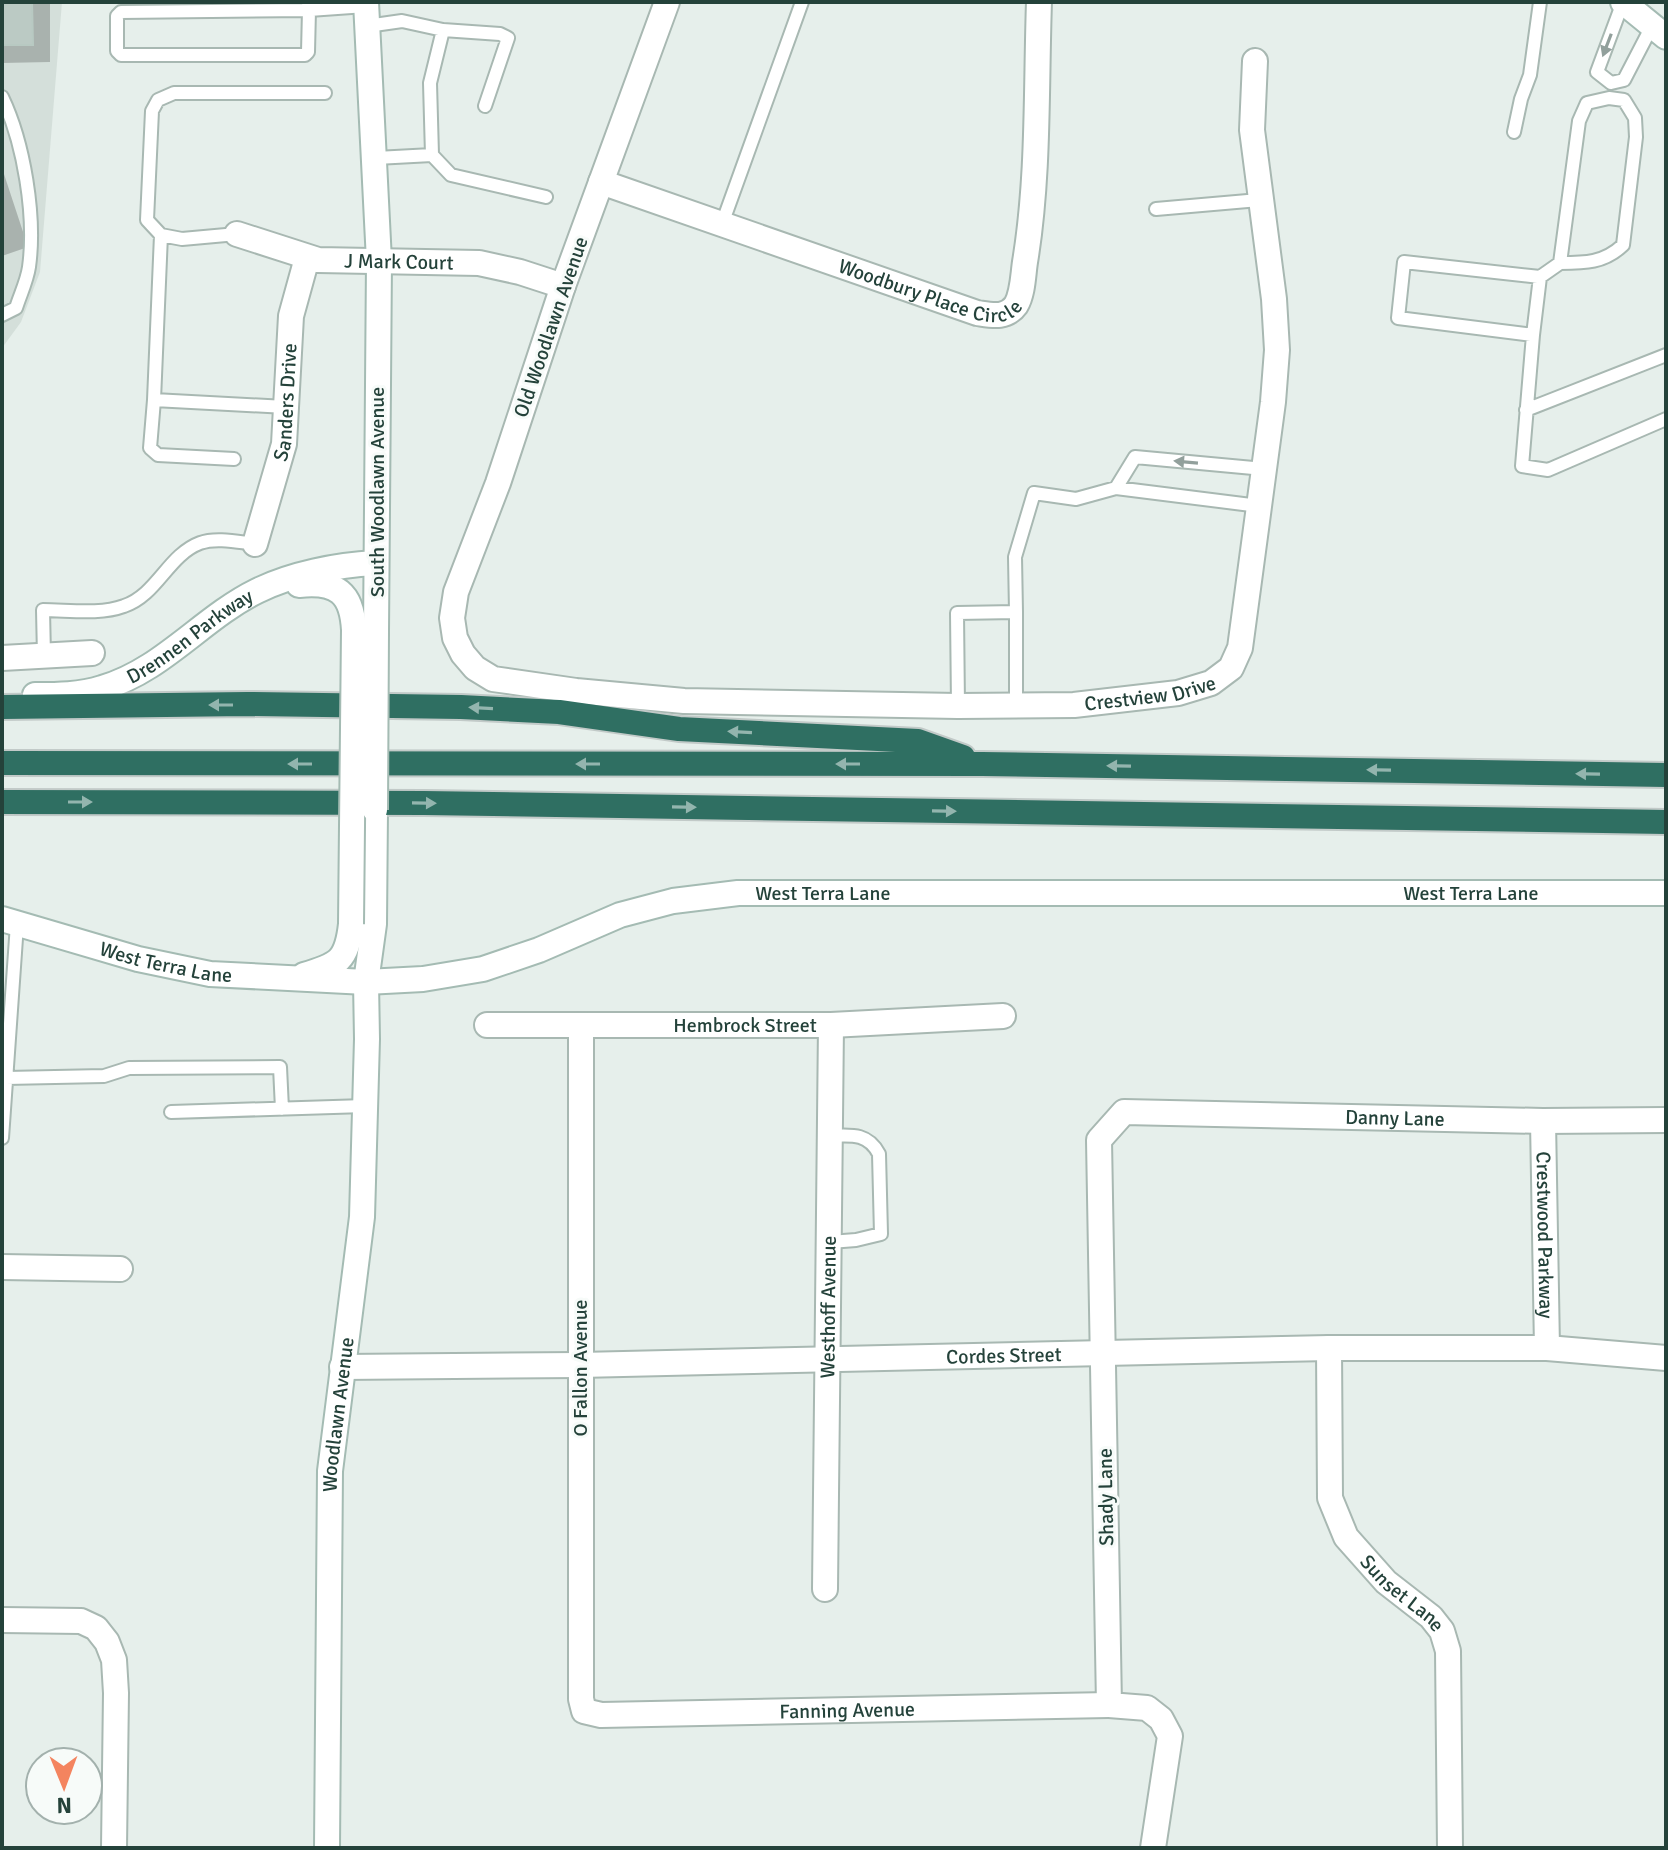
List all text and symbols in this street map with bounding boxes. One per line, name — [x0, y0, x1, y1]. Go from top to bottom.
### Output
one-way arrow — [1600, 33, 1613, 57]
street label: Old Woodlawn Avenue — [508, 233, 594, 421]
street label: J Mark Court — [344, 248, 454, 275]
street label: Woodbury Place Circle — [835, 253, 1028, 328]
street label: Sanders Drive — [267, 343, 302, 464]
street label: South Woodlawn Avenue — [365, 387, 390, 597]
one-way arrow — [1173, 455, 1198, 468]
street label: Drennen Parkway — [122, 583, 258, 689]
street label: Crestview Drive — [1083, 670, 1219, 716]
one-way arrow — [208, 699, 233, 711]
one-way arrow — [468, 702, 493, 715]
one-way arrow — [727, 726, 752, 739]
one-way arrow — [287, 758, 312, 770]
one-way arrow — [575, 758, 600, 770]
one-way arrow — [835, 758, 860, 770]
one-way arrow — [1106, 760, 1131, 773]
one-way arrow — [1366, 764, 1391, 776]
one-way arrow — [1575, 767, 1600, 780]
one-way arrow — [68, 796, 93, 808]
one-way arrow — [412, 797, 437, 809]
one-way arrow — [672, 801, 697, 813]
one-way arrow — [932, 805, 957, 818]
street label: West Terra Lane — [755, 881, 890, 906]
street label: West Terra Lane — [1403, 881, 1538, 906]
street label: West Terra Lane — [97, 936, 233, 988]
street label: Hembrock Street — [673, 1013, 817, 1038]
street label: Danny Lane — [1345, 1104, 1445, 1131]
street label: Crestwood Parkway — [1531, 1151, 1559, 1319]
street label: Westhoff Avenue — [815, 1235, 841, 1379]
street label: O Fallon Avenue — [568, 1299, 593, 1437]
street label: Woodlawn Avenue — [317, 1336, 359, 1492]
street label: Cordes Street — [946, 1342, 1062, 1369]
street label: Shady Lane — [1093, 1448, 1119, 1546]
street label: Sunset Lane — [1355, 1549, 1450, 1636]
street label: Fanning Avenue — [779, 1696, 915, 1724]
north arrow — [24, 1746, 104, 1826]
text: N — [56, 1792, 72, 1819]

